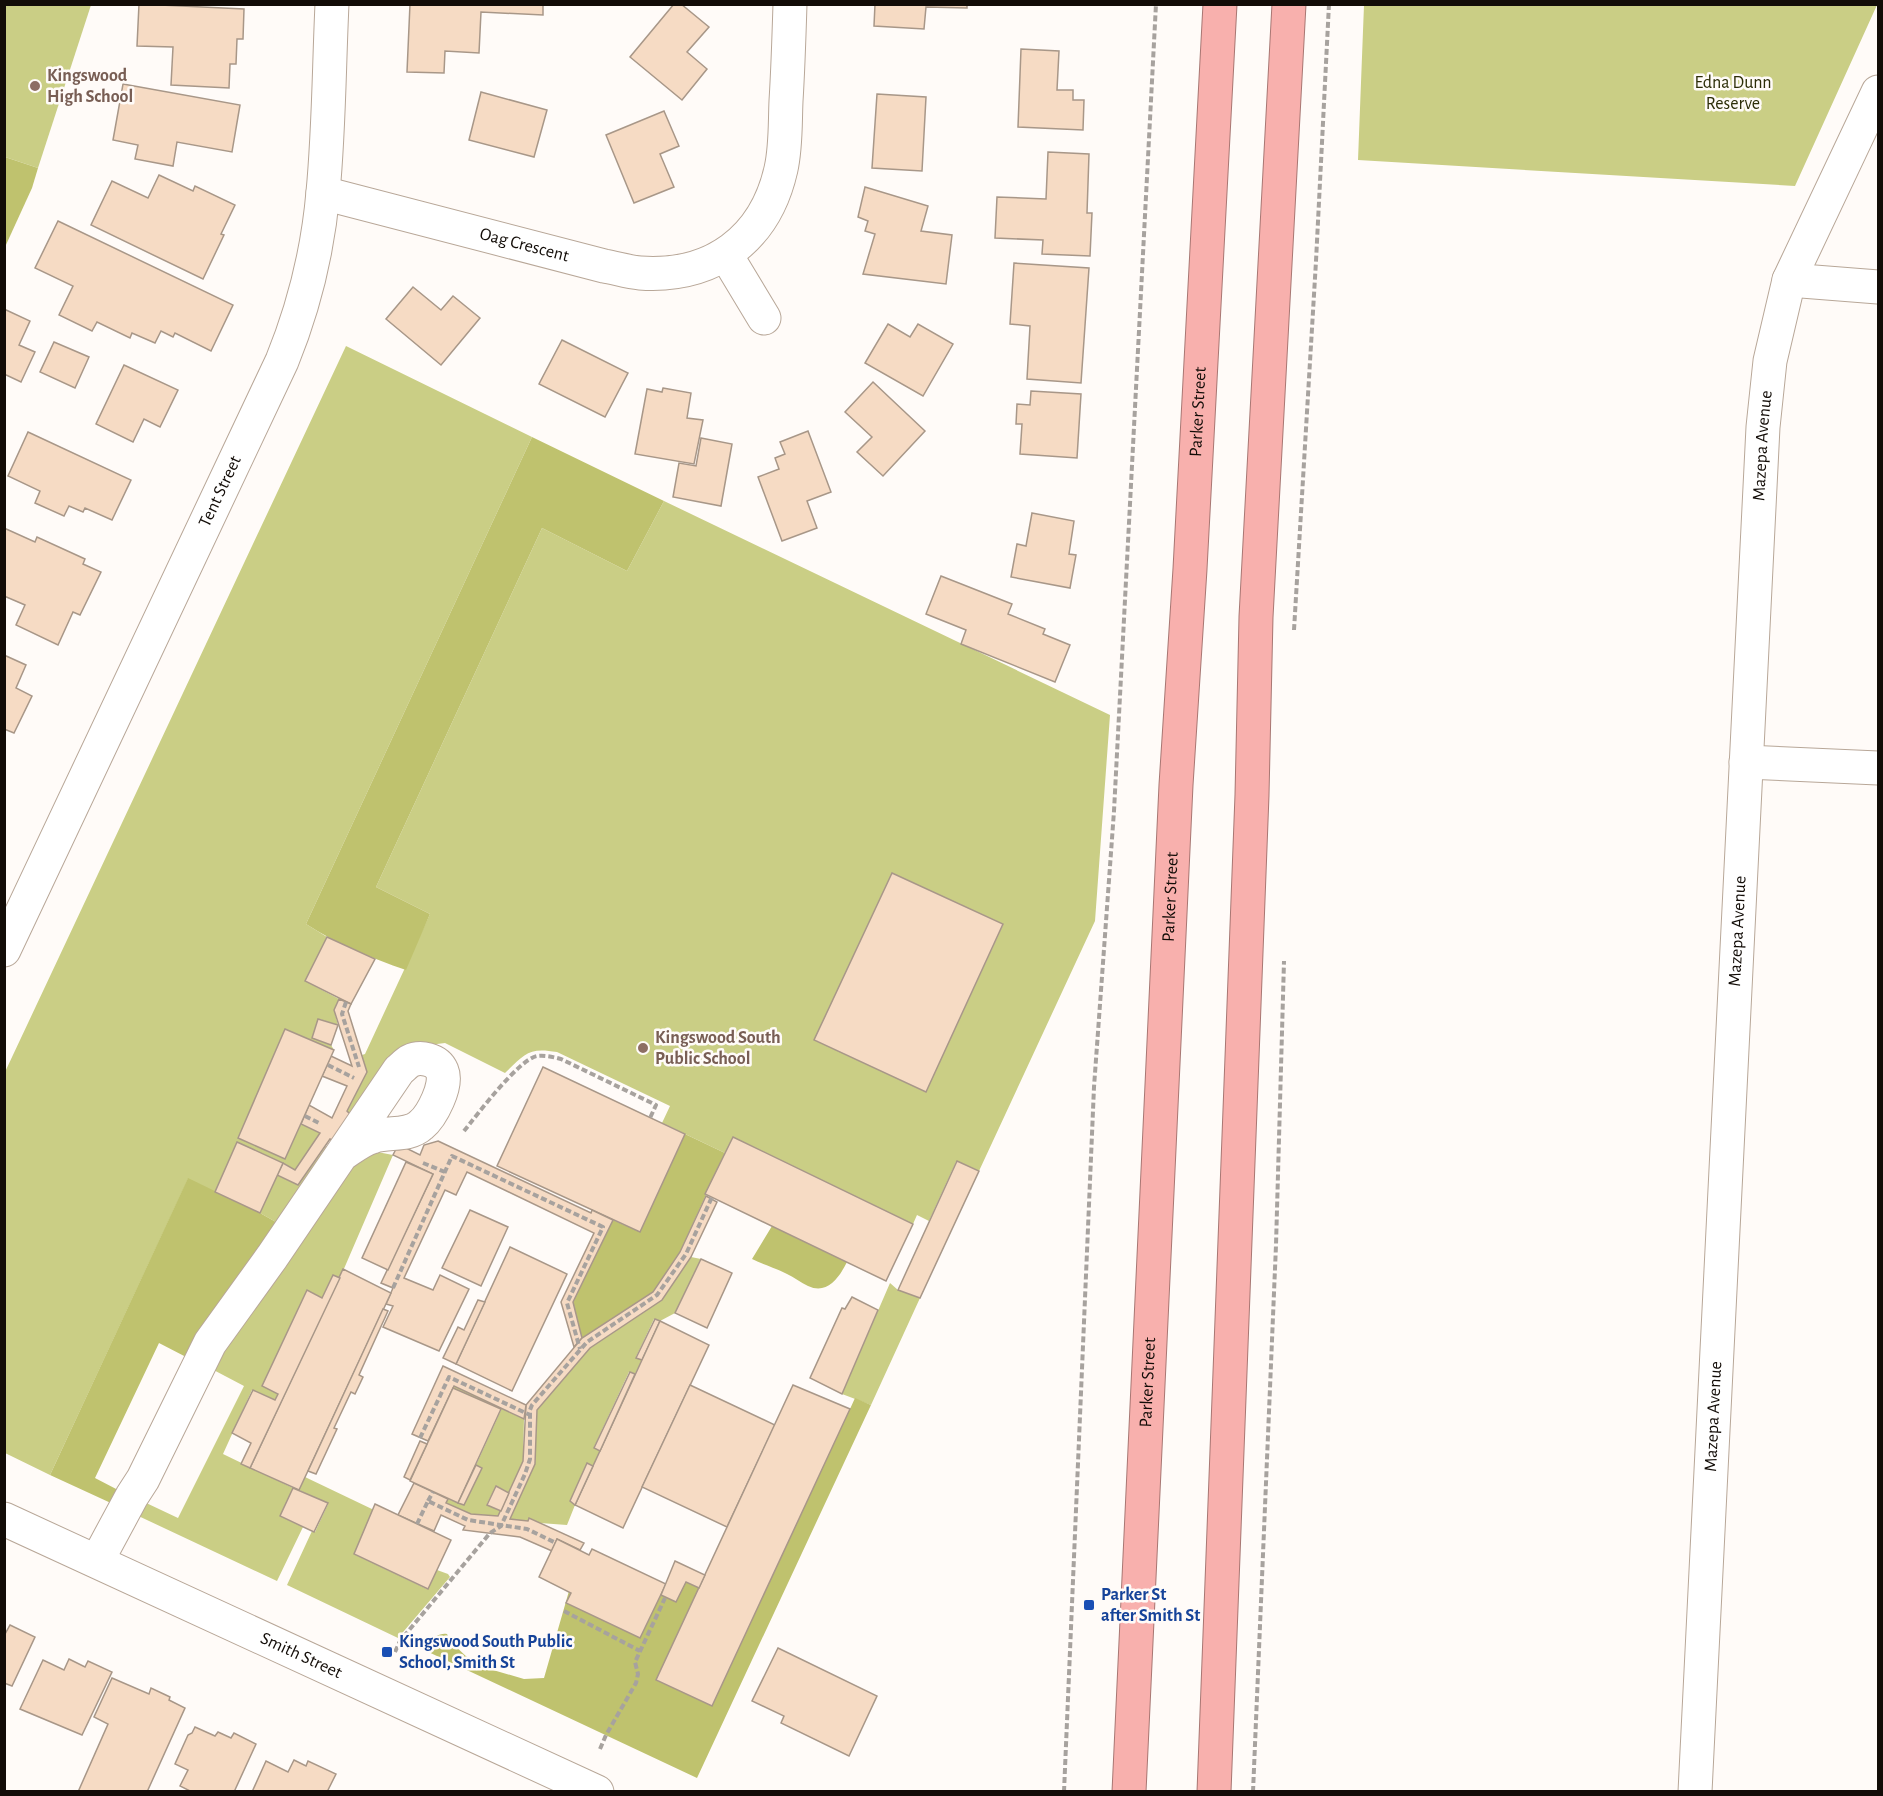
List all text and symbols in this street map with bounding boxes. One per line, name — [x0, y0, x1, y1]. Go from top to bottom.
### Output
place label: Kingswood High School — [47, 67, 133, 106]
park label: Edna Dunn Reserve — [1694, 74, 1772, 113]
marker: Kingswood High School — [28, 79, 42, 93]
street label: Oag Crescent — [478, 225, 571, 266]
street label: Parker Street — [1187, 366, 1210, 457]
street label: Mazepa Avenue — [1750, 390, 1776, 501]
street label: Tent Street — [196, 453, 245, 530]
street label: Parker Street — [1160, 851, 1182, 943]
street label: Mazepa Avenue — [1726, 875, 1750, 987]
place label: Kingswood South Public School — [655, 1029, 781, 1068]
marker: Kingswood South Public School — [636, 1041, 650, 1055]
street label: Parker Street — [1137, 1337, 1159, 1428]
street label: Mazepa Avenue — [1702, 1361, 1725, 1472]
place label: Parker St after Smith St — [1101, 1586, 1200, 1625]
marker: Parker St after Smith St — [1082, 1598, 1096, 1612]
street label: Smith Street — [257, 1629, 345, 1682]
place label: Kingswood South Public School, Smith St — [399, 1633, 572, 1672]
marker: Kingswood South Public School, Smith St — [380, 1645, 394, 1659]

